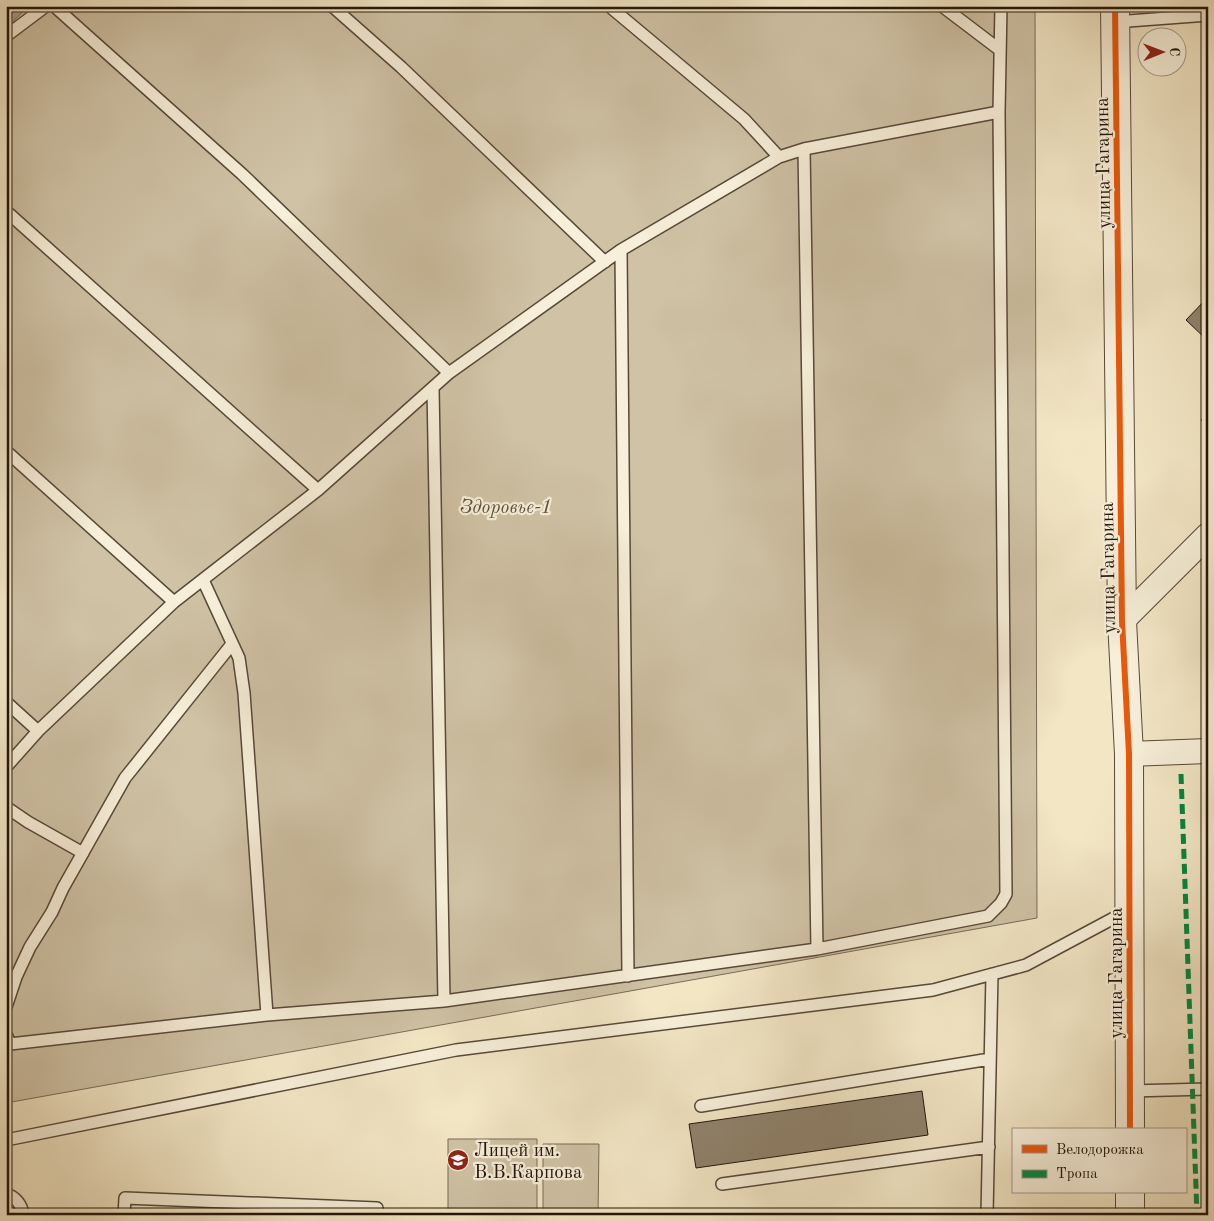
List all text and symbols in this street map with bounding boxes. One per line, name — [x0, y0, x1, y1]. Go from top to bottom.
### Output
north arrow — [1136, 28, 1186, 78]
text: С — [1167, 47, 1181, 57]
street label: улица Гагарина — [1094, 96, 1115, 229]
park label: Здоровье-1 — [460, 498, 552, 518]
street label: улица Гагарина — [1099, 501, 1120, 634]
street label: улица Гагарина — [1108, 907, 1127, 1039]
legend — [1012, 1128, 1186, 1194]
place label: Лицей им. В.В.Карпова — [474, 1142, 583, 1183]
text: Велодорожка — [1056, 1143, 1144, 1158]
school or university icon: Лицей им. В.В.Карпова — [446, 1148, 470, 1172]
text: Тропа — [1056, 1167, 1098, 1182]

